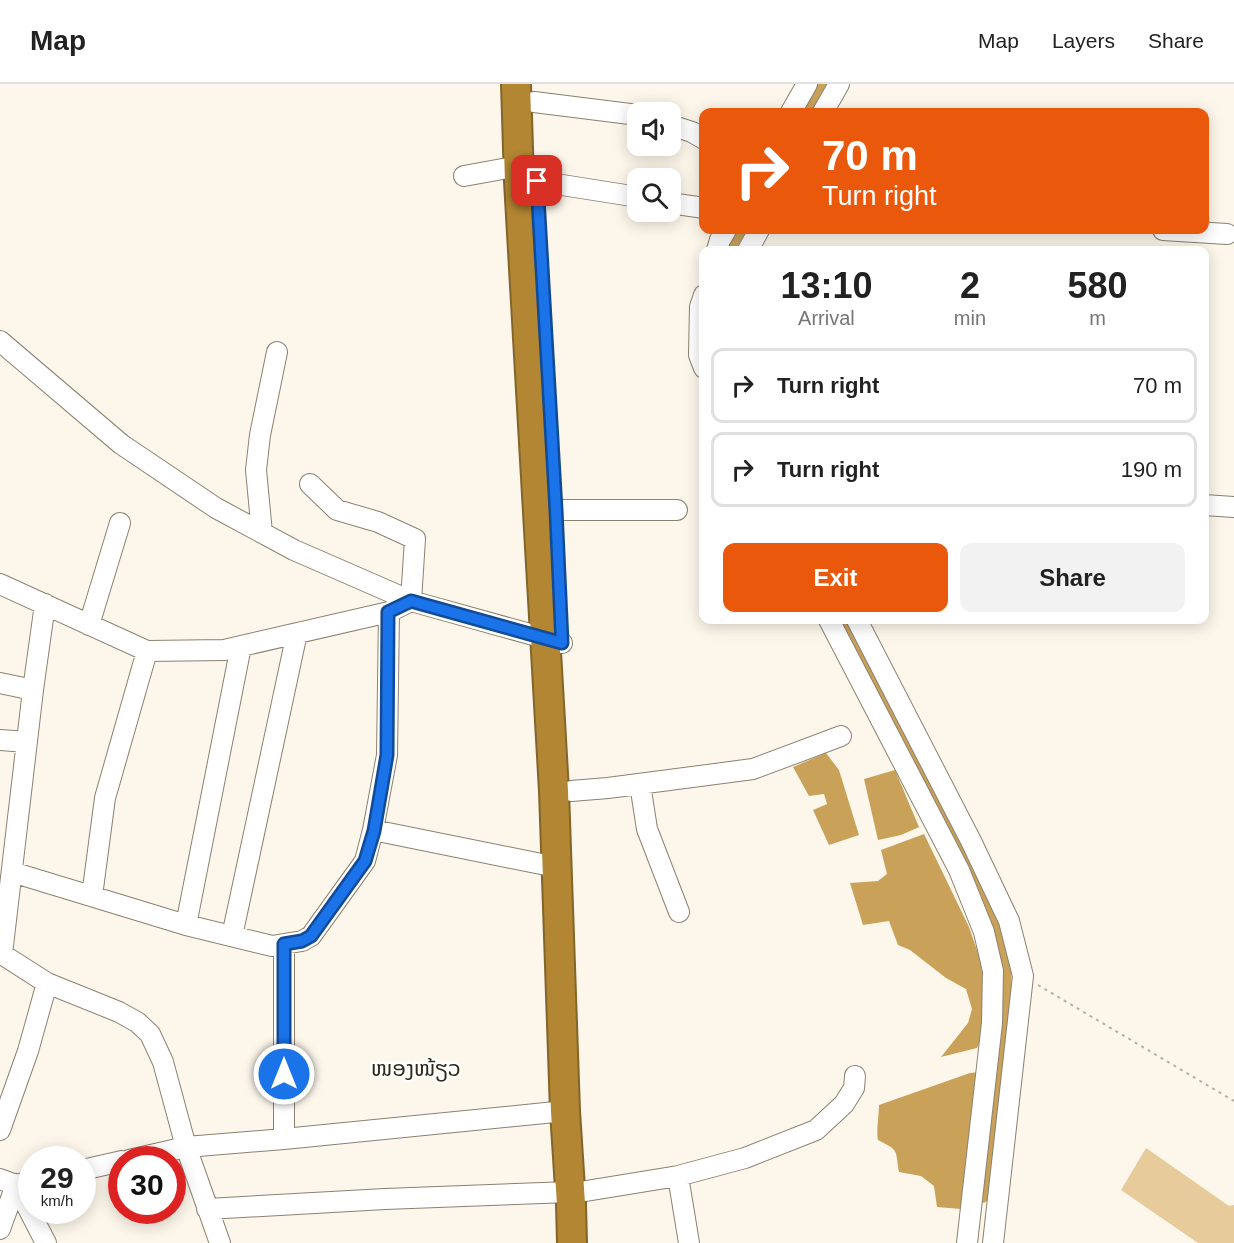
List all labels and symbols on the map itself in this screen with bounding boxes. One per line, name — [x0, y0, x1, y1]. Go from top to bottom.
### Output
pin — [511, 155, 562, 206]
position arrow — [252, 1042, 316, 1106]
district label: ໜອງໜ້ຽວ — [371, 1056, 461, 1082]
speed limit sign: 30 — [108, 1146, 186, 1224]

